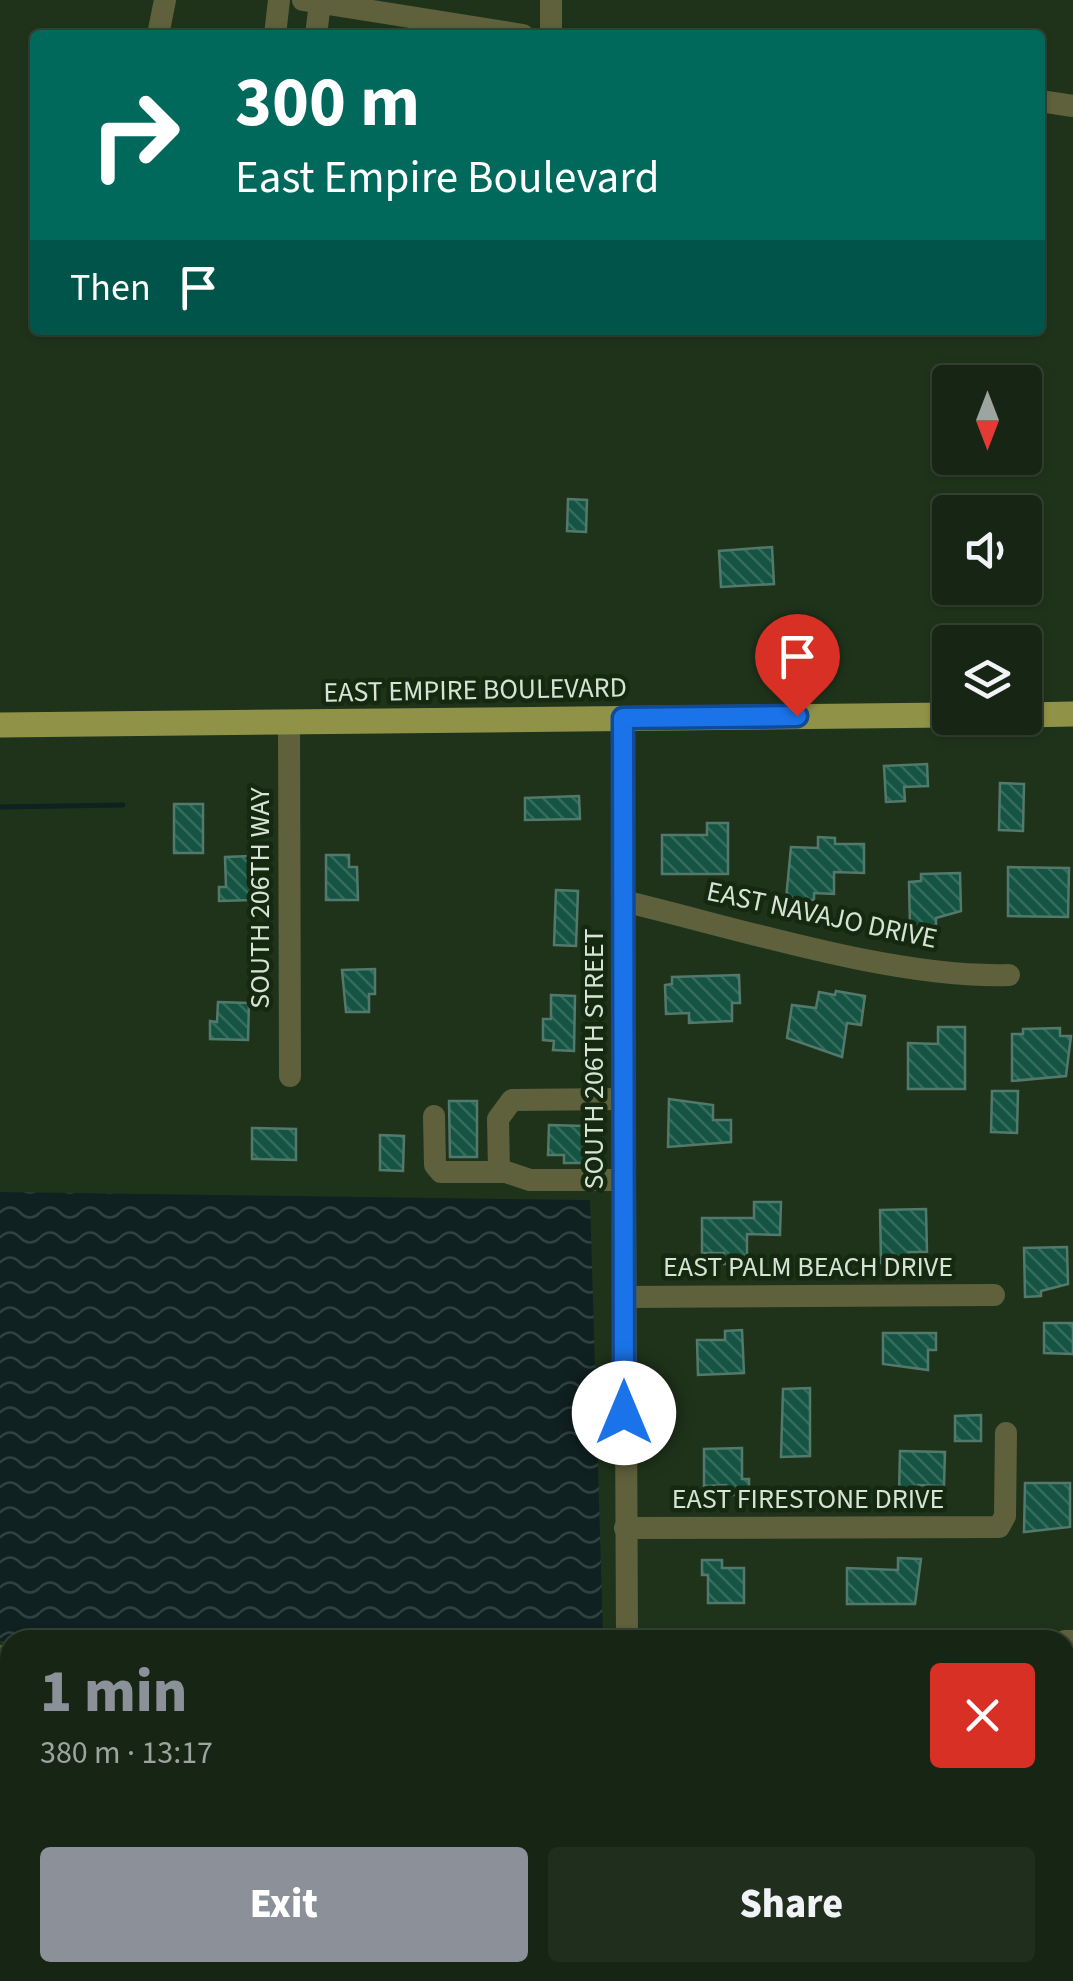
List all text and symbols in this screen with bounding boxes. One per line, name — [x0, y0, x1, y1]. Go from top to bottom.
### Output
text: 300 m — [235, 53, 420, 153]
icon: right — [70, 70, 200, 200]
text: East Empire Boulevard — [235, 146, 659, 210]
icon: arrive — [171, 260, 226, 315]
text: Then — [70, 261, 151, 315]
north arrow — [932, 365, 1042, 475]
map controls — [932, 365, 1042, 735]
button: sound — [932, 495, 1042, 605]
pin — [755, 614, 840, 717]
button: layers — [932, 625, 1042, 735]
icon: arrive — [770, 629, 825, 684]
street label: EAST EMPIRE BOULEVARD — [323, 667, 627, 713]
street label: SOUTH 206TH WAY — [240, 787, 280, 1009]
street label: EAST NAVAJO DRIVE — [703, 871, 941, 959]
street label: SOUTH 206TH STREET — [574, 929, 614, 1189]
street label: EAST PALM BEACH DRIVE — [663, 1247, 953, 1287]
position arrow — [572, 1361, 676, 1465]
street label: EAST FIRESTONE DRIVE — [672, 1479, 944, 1519]
text: 1 min — [40, 1650, 187, 1735]
button: close — [930, 1663, 1035, 1768]
text: 380 m · 13:17 — [40, 1730, 213, 1776]
button: Exit — [40, 1847, 528, 1962]
button: Share — [548, 1847, 1035, 1962]

